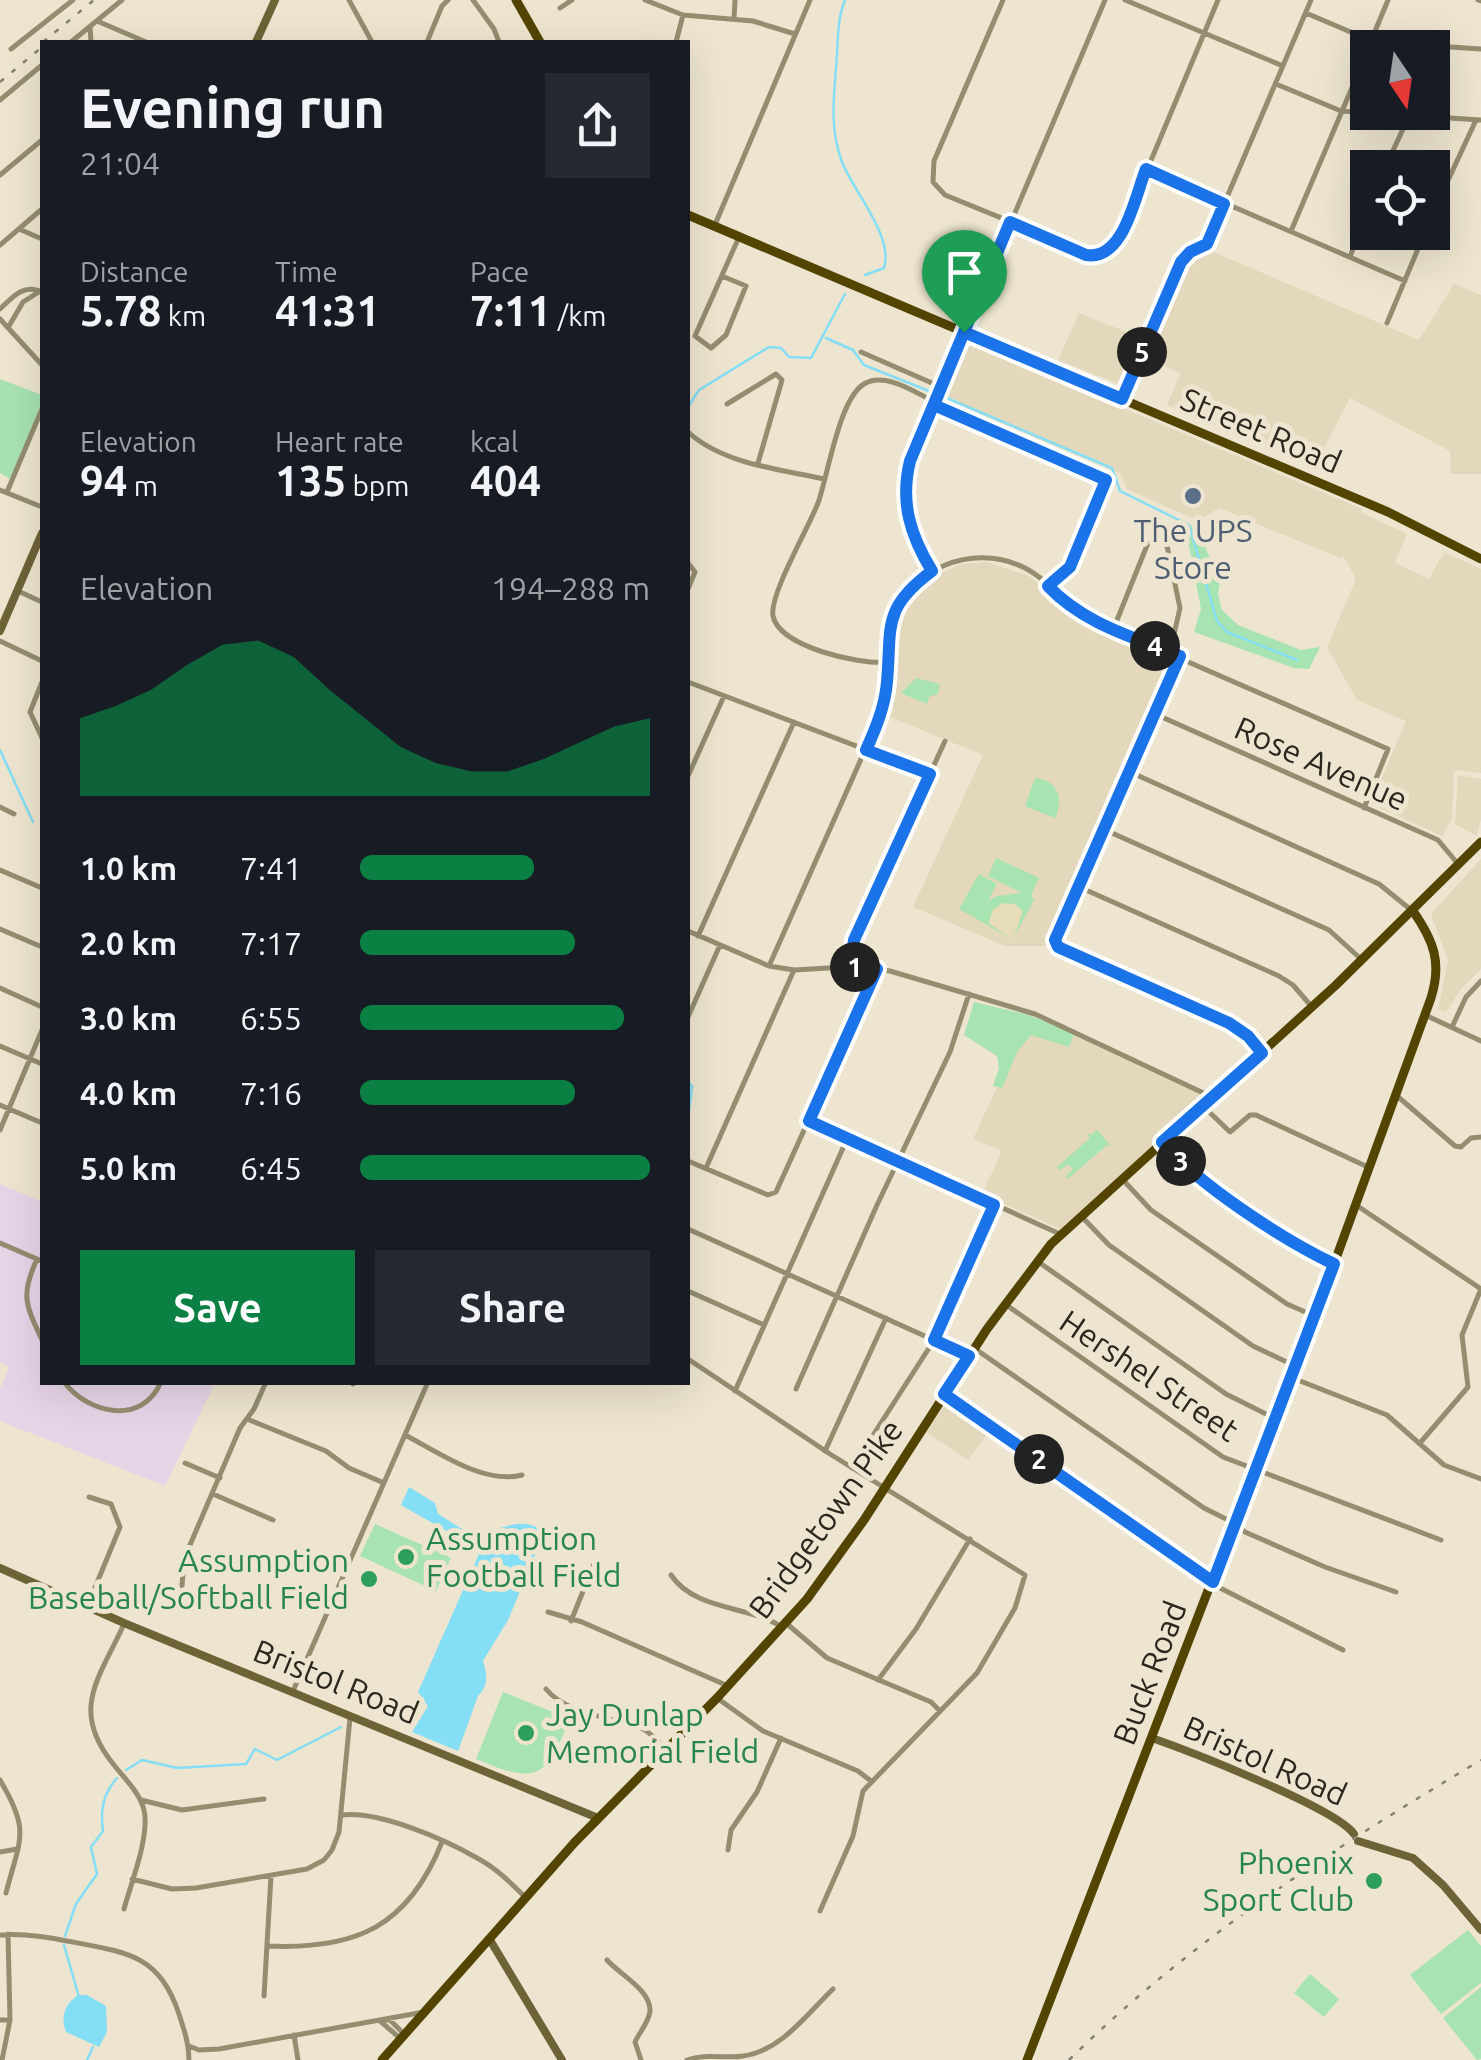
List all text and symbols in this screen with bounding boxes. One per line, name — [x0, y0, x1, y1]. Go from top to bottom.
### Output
north arrow — [1350, 30, 1450, 130]
map controls — [1350, 30, 1450, 250]
button: share — [545, 73, 650, 178]
text: Evening run — [80, 77, 385, 138]
text: 21:04 — [80, 145, 160, 181]
button: locate — [1350, 150, 1450, 250]
pin — [922, 230, 1007, 333]
icon: arrive — [937, 245, 992, 300]
text: Distance — [80, 256, 188, 287]
text: Time — [275, 256, 338, 287]
text: Pace — [470, 256, 529, 287]
text: 5.78 — [80, 287, 161, 334]
text: 41:31 — [275, 287, 380, 334]
text: 7:11 — [470, 287, 551, 334]
text: km — [161, 300, 206, 331]
text: /km — [551, 300, 606, 331]
pin: 5 — [1117, 327, 1167, 377]
text: 5 — [1134, 336, 1150, 367]
street label: Street Road — [1176, 380, 1347, 480]
text: Elevation — [80, 426, 197, 457]
text: Heart rate — [275, 426, 404, 457]
text: kcal — [470, 426, 518, 457]
text: 94 — [80, 457, 127, 504]
text: 135 — [275, 457, 346, 504]
text: 404 — [470, 457, 541, 504]
text: m — [127, 470, 158, 501]
text: bpm — [346, 470, 409, 501]
marker: The UPS Store — [1182, 485, 1204, 507]
place label: The UPS Store — [1134, 512, 1252, 585]
text: Elevation — [80, 570, 213, 606]
text: 194–288 m — [491, 570, 650, 606]
pin: 4 — [1130, 621, 1180, 671]
text: 4 — [1147, 630, 1163, 661]
street label: Rose Avenue — [1229, 709, 1413, 817]
text: 1.0 km — [80, 850, 177, 886]
text: 7:41 — [240, 850, 302, 886]
text: 2.0 km — [80, 925, 177, 961]
text: 7:17 — [240, 925, 302, 961]
pin: 1 — [830, 942, 880, 992]
text: 1 — [847, 951, 863, 982]
text: 3.0 km — [80, 1000, 177, 1036]
text: 6:55 — [240, 1000, 302, 1036]
text: 4.0 km — [80, 1075, 177, 1111]
text: 7:16 — [240, 1075, 302, 1111]
pin: 3 — [1156, 1136, 1206, 1186]
text: 3 — [1173, 1145, 1189, 1176]
text: 5.0 km — [80, 1150, 177, 1186]
text: 6:45 — [240, 1150, 302, 1186]
button: Save — [80, 1250, 355, 1365]
button: Share — [375, 1250, 650, 1365]
street label: Hershel Street — [1054, 1302, 1246, 1448]
street label: Bridgetown Pike — [741, 1412, 909, 1625]
pin: 2 — [1014, 1434, 1064, 1484]
text: 2 — [1031, 1443, 1047, 1474]
place label: Assumption Football Field — [426, 1520, 621, 1593]
place label: Assumption Baseball/Softball Field — [28, 1542, 349, 1615]
marker: Assumption Football Field — [395, 1546, 417, 1568]
marker: Assumption Baseball/Softball Field — [358, 1568, 380, 1590]
street label: Buck Road — [1105, 1596, 1193, 1749]
street label: Bristol Road — [249, 1632, 424, 1731]
place label: Jay Dunlap Memorial Field — [546, 1696, 759, 1769]
street label: Bristol Road — [1178, 1708, 1353, 1812]
marker: Jay Dunlap Memorial Field — [515, 1722, 537, 1744]
place label: Phoenix Sport Club — [1203, 1844, 1354, 1917]
marker: Phoenix Sport Club — [1363, 1870, 1385, 1892]

